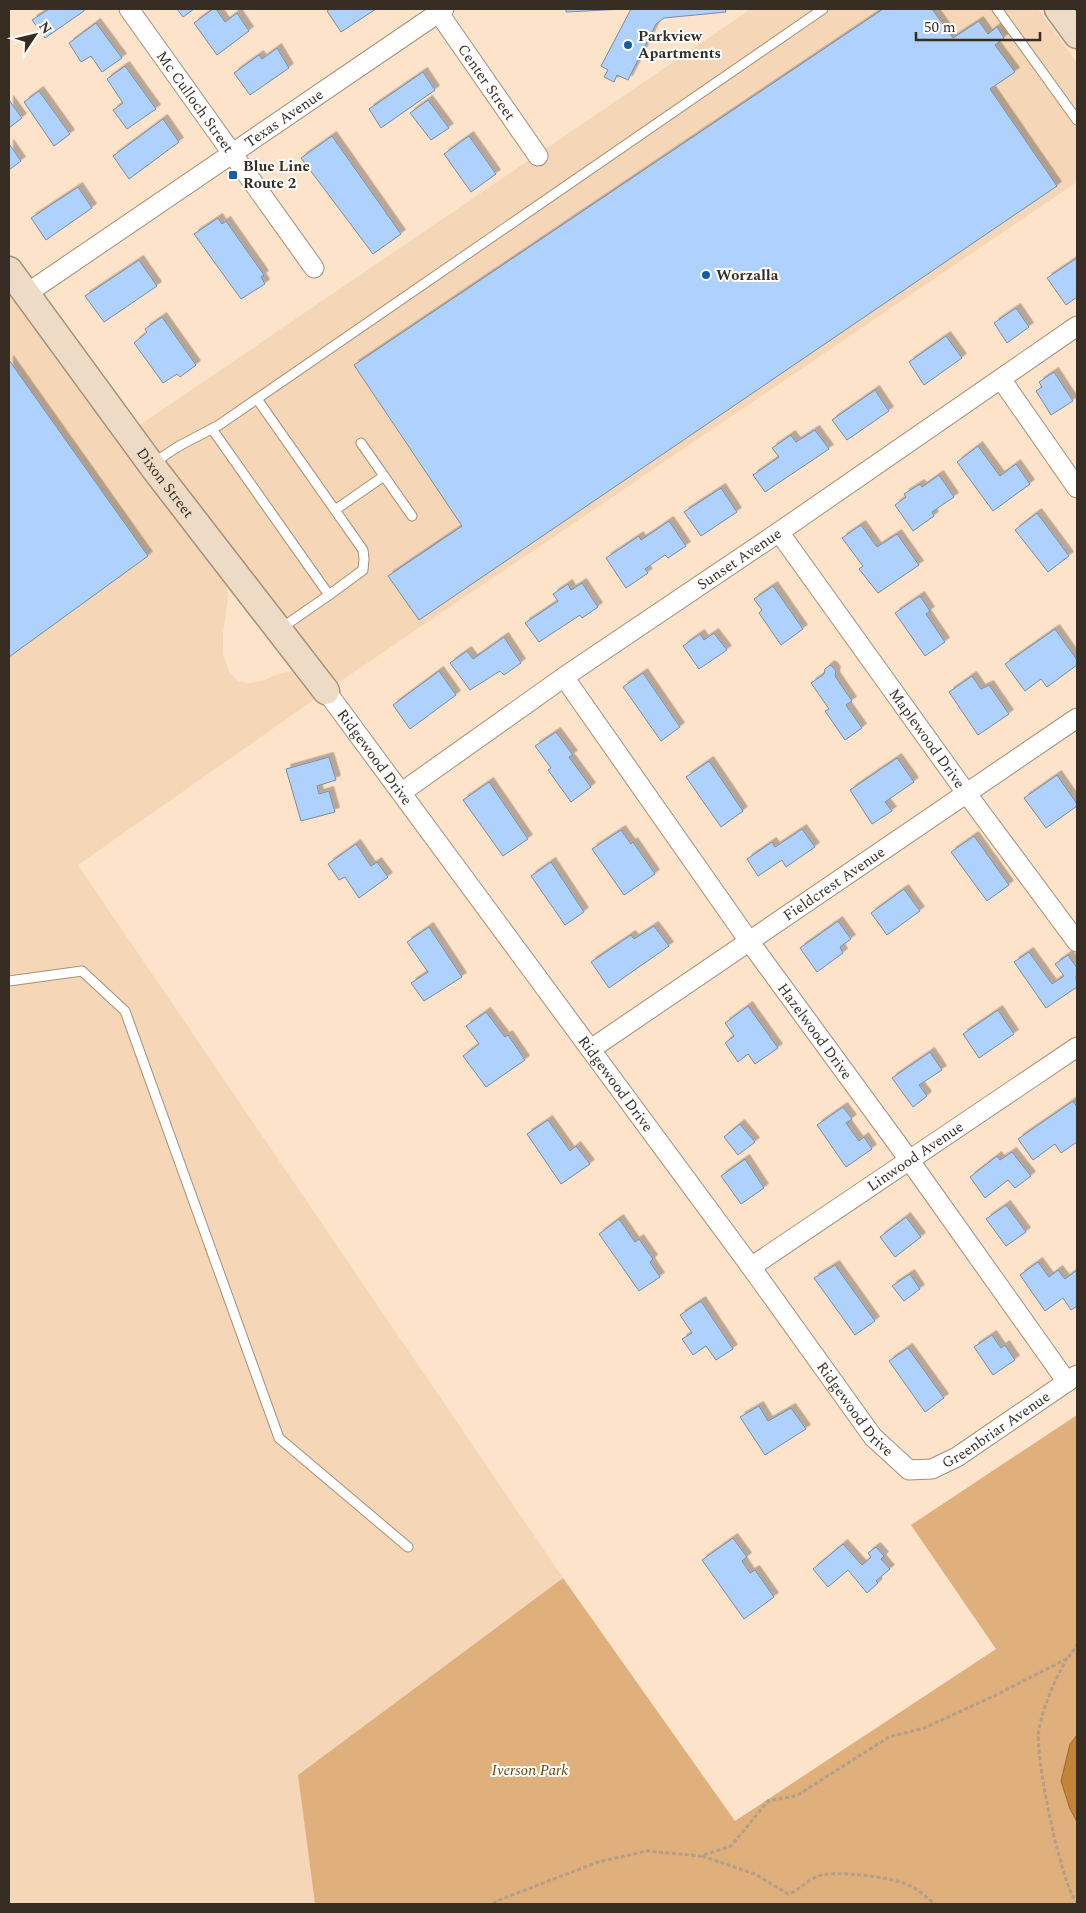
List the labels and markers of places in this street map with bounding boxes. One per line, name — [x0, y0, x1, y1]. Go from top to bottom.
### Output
place label: Parkview Apartments — [638, 25, 721, 65]
marker: Parkview Apartments — [622, 39, 634, 51]
place label: Blue Line Route 2 — [243, 155, 310, 195]
marker: Blue Line Route 2 — [227, 169, 239, 181]
place label: Worzalla — [716, 264, 779, 287]
marker: Worzalla — [700, 269, 712, 281]

